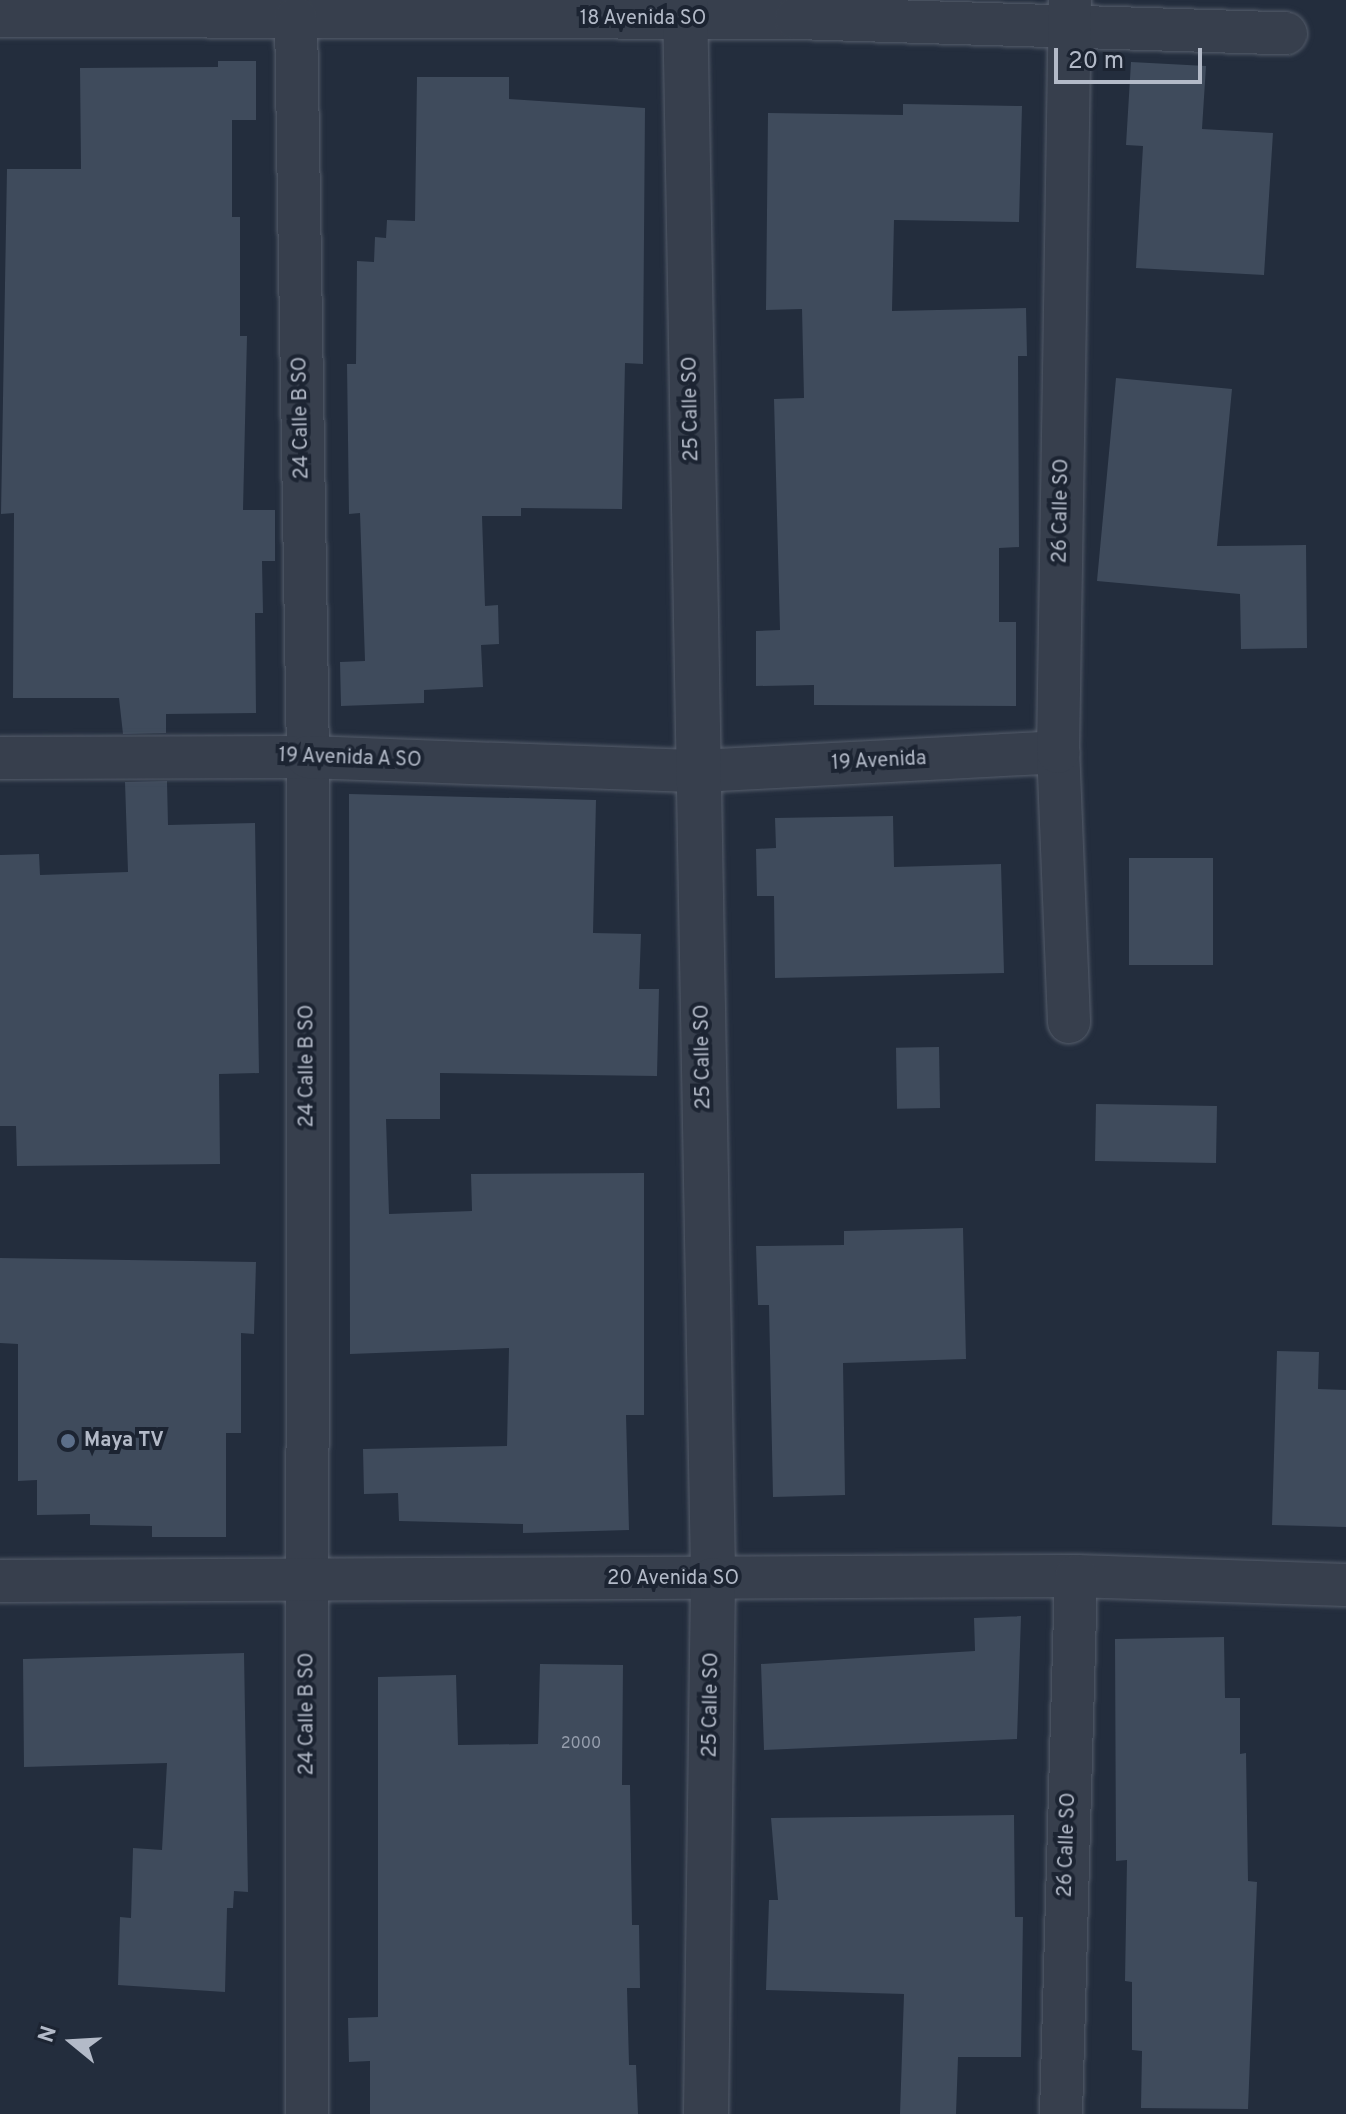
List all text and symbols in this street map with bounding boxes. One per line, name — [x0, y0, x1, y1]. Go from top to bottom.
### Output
street label: 18 Avenida SO — [579, 7, 707, 31]
scale bar — [1058, 32, 1206, 82]
text: 20 m — [1068, 47, 1124, 77]
street label: 24 Calle B SO — [289, 356, 315, 480]
street label: 25 Calle SO — [679, 356, 705, 462]
street label: 26 Calle SO — [1049, 458, 1075, 564]
street label: 19 Avenida A SO — [277, 744, 423, 774]
street label: 19 Avenida — [830, 748, 928, 776]
street label: 25 Calle SO — [691, 1004, 717, 1110]
street label: 24 Calle B SO — [296, 1005, 320, 1127]
place label: Maya TV — [84, 1429, 164, 1453]
marker: Maya TV — [59, 1432, 77, 1450]
street label: 20 Avenida SO — [607, 1567, 739, 1591]
street label: 25 Calle SO — [699, 1652, 725, 1758]
street label: 24 Calle B SO — [296, 1653, 320, 1775]
house number: 2000 — [561, 1734, 601, 1754]
street label: 26 Calle SO — [1054, 1792, 1082, 1898]
north arrow — [32, 2002, 112, 2082]
text: N — [33, 2023, 64, 2046]

